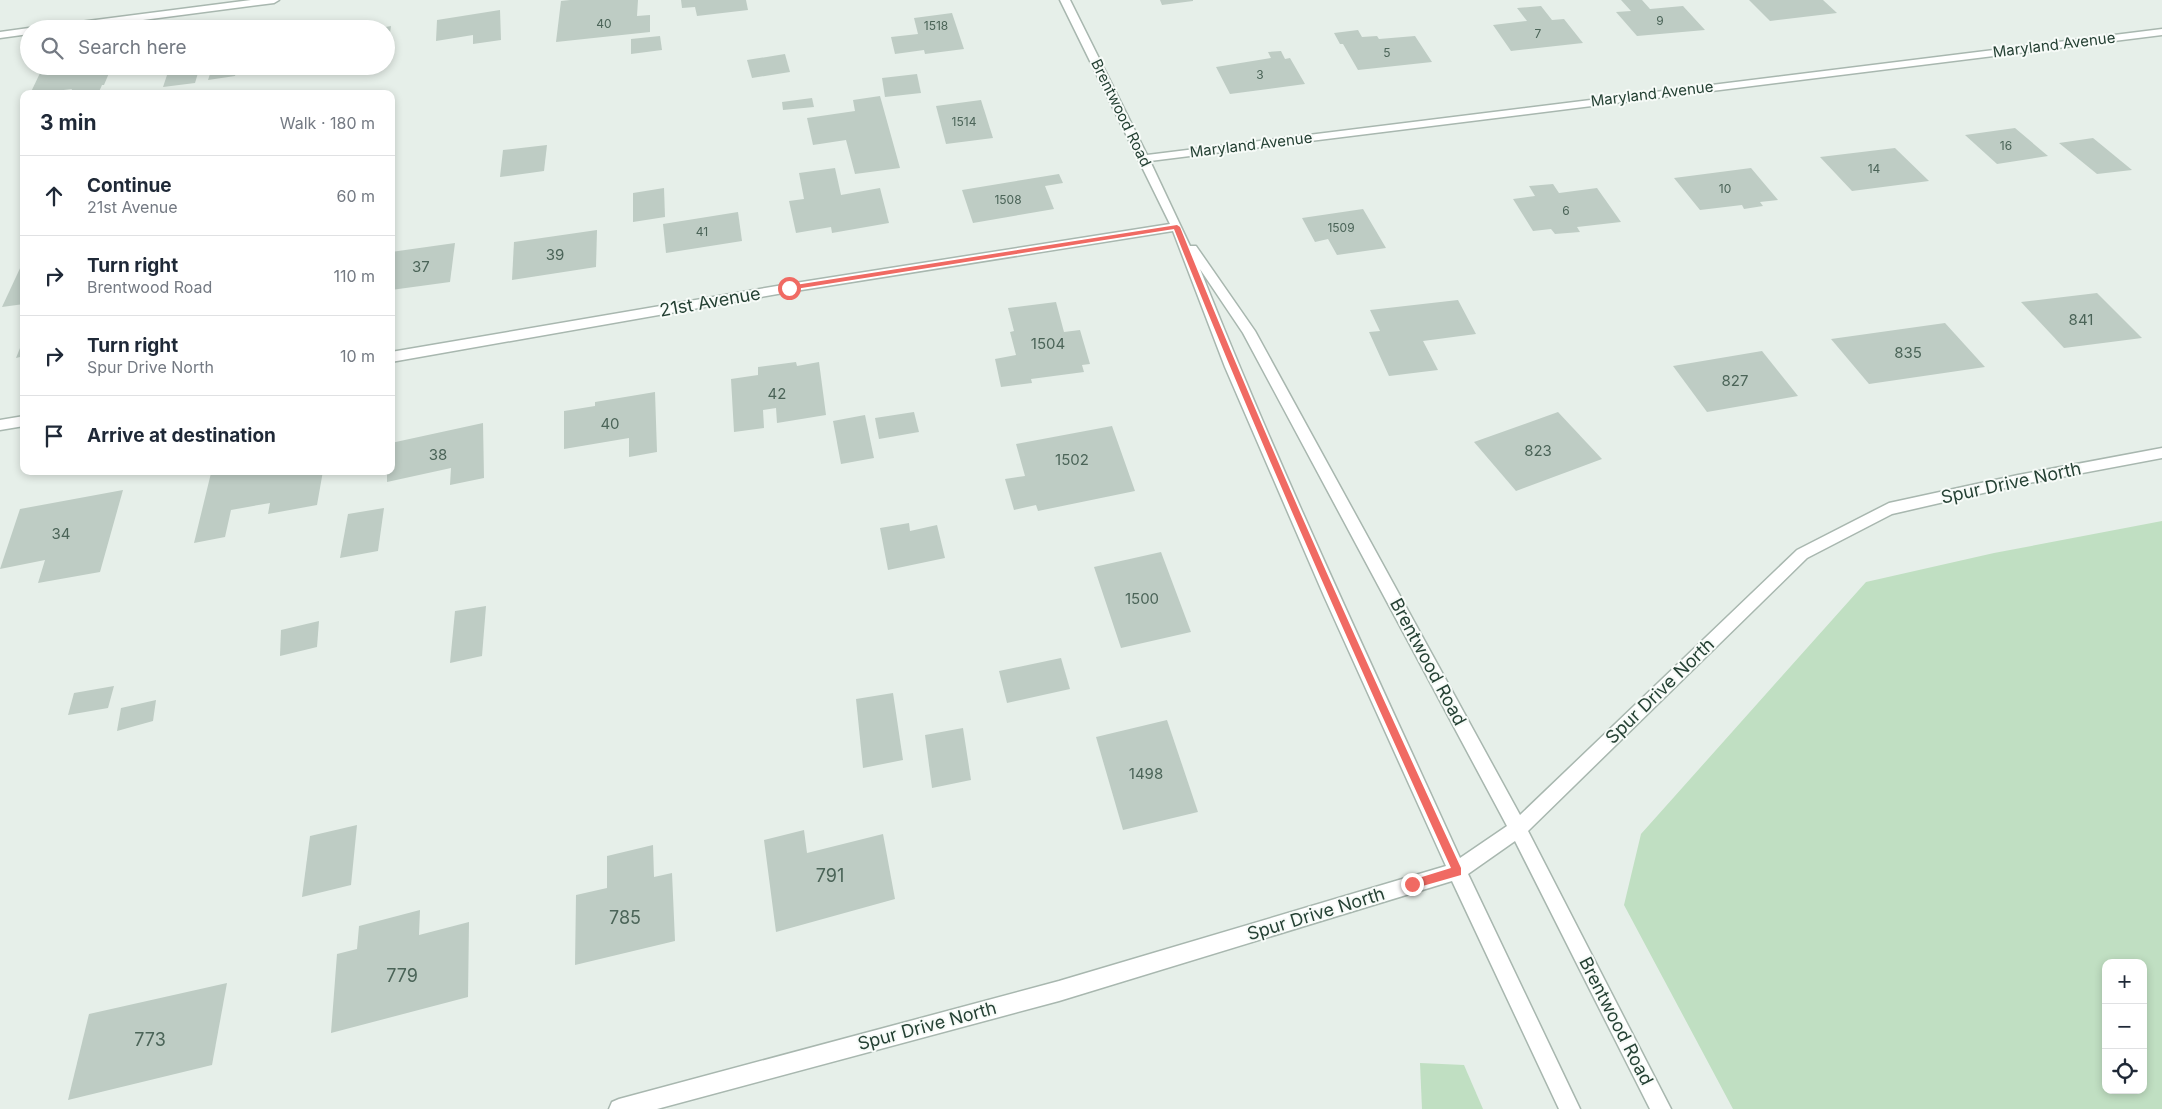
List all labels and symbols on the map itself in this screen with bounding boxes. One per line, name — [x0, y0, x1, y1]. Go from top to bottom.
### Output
house number: 9 — [1656, 13, 1664, 28]
house number: 40 — [596, 16, 612, 31]
house number: 1518 — [924, 18, 948, 33]
house number: 7 — [1535, 26, 1542, 41]
street label: Maryland Avenue — [1992, 28, 2116, 61]
house number: 5 — [1383, 45, 1391, 60]
street label: Brentwood Road — [1087, 56, 1156, 170]
house number: 3 — [1256, 67, 1264, 82]
street label: Maryland Avenue — [1590, 77, 1714, 110]
house number: 1514 — [952, 114, 977, 129]
street label: Maryland Avenue — [1189, 128, 1313, 161]
house number: 16 — [2000, 138, 2012, 153]
house number: 14 — [1868, 161, 1881, 176]
house number: 10 — [1719, 181, 1731, 196]
house number: 1508 — [994, 192, 1022, 207]
house number: 6 — [1562, 203, 1570, 218]
house number: 1509 — [1327, 220, 1355, 235]
house number: 41 — [696, 224, 708, 239]
house number: 39 — [546, 245, 564, 264]
house number: 37 — [412, 257, 430, 276]
route start — [778, 277, 801, 300]
street label: 21st Avenue — [658, 282, 762, 321]
house number: 841 — [2069, 310, 2093, 329]
house number: 1504 — [1031, 334, 1065, 353]
house number: 835 — [1894, 343, 1922, 362]
house number: 827 — [1722, 371, 1748, 390]
house number: 42 — [768, 384, 786, 403]
house number: 40 — [600, 414, 620, 433]
house number: 823 — [1524, 441, 1552, 460]
house number: 38 — [429, 445, 447, 464]
house number: 1502 — [1055, 450, 1089, 469]
street label: Spur Drive North — [1939, 457, 2083, 508]
house number: 34 — [52, 524, 70, 543]
house number: 1500 — [1125, 589, 1159, 608]
street label: Brentwood Road — [1386, 595, 1471, 729]
street label: Spur Drive North — [1601, 634, 1718, 748]
house number: 1498 — [1129, 764, 1163, 783]
house number: 791 — [816, 865, 844, 886]
route end — [1401, 873, 1424, 896]
street label: Spur Drive North — [1245, 883, 1387, 944]
house number: 785 — [609, 907, 641, 928]
street label: Brentwood Road — [1575, 953, 1658, 1088]
house number: 779 — [386, 965, 418, 986]
street label: Spur Drive North — [855, 997, 999, 1054]
house number: 773 — [134, 1029, 166, 1050]

